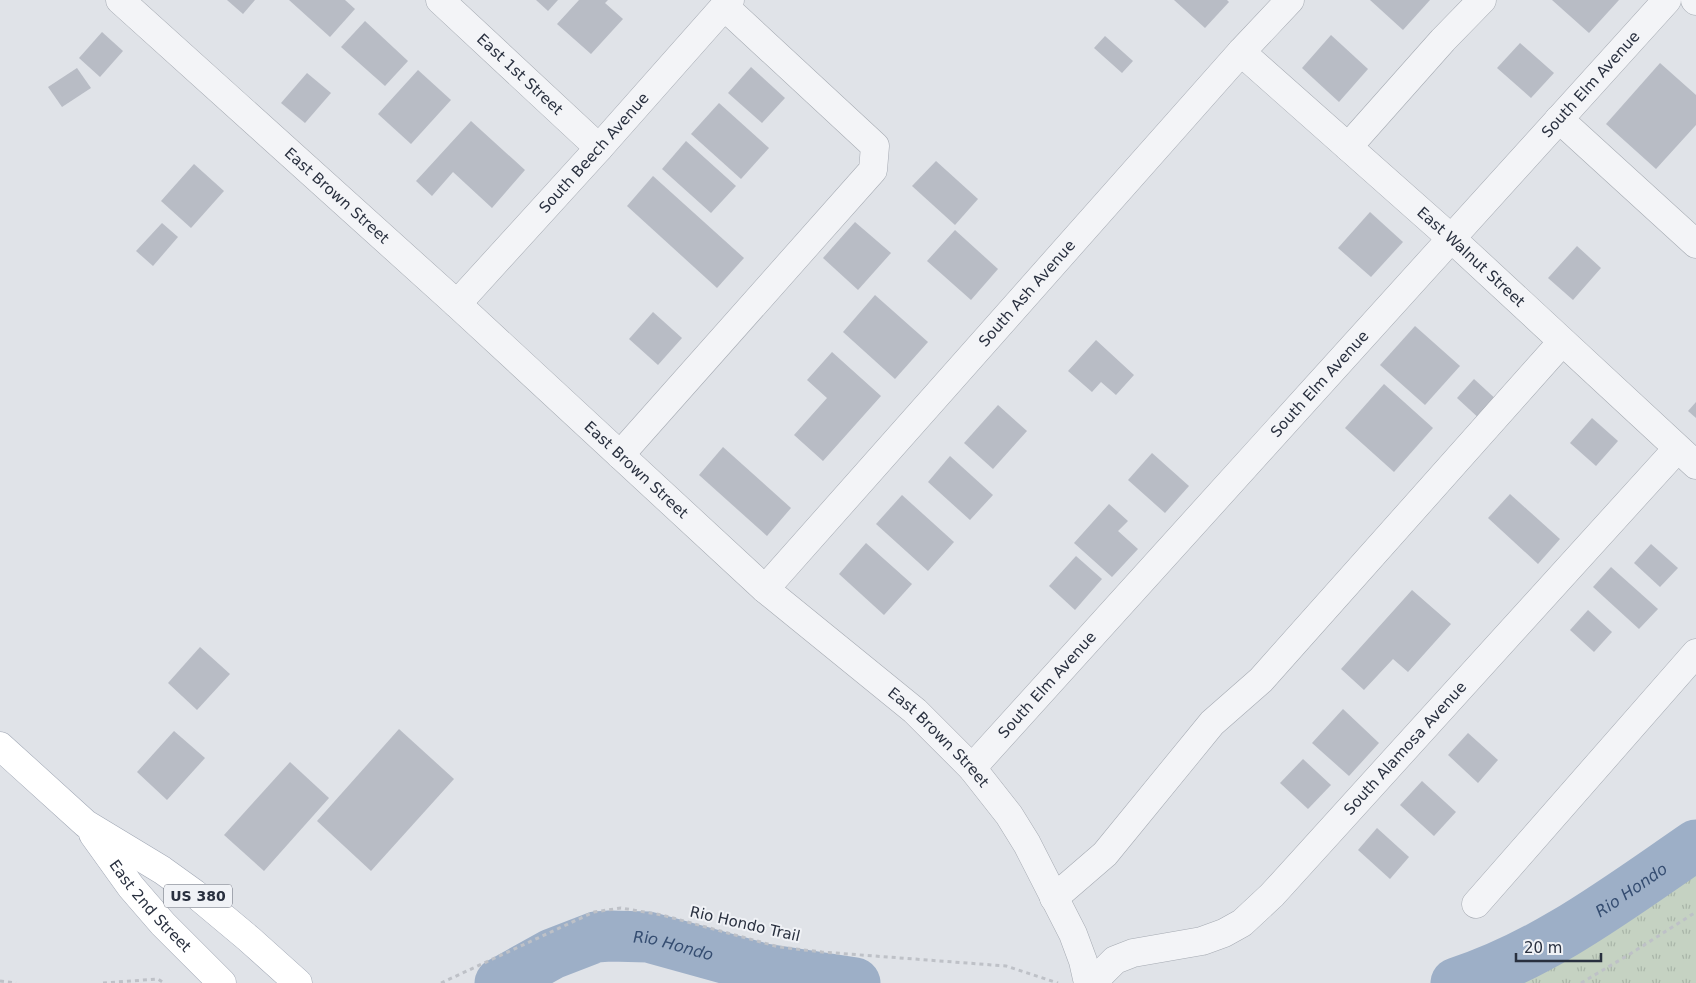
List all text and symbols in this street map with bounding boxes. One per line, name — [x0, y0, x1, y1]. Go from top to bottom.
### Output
street label: South Elm Avenue — [1538, 27, 1643, 141]
street label: East 1st Street — [473, 30, 567, 119]
street label: South Beech Avenue — [535, 89, 653, 217]
street label: East Brown Street — [281, 144, 393, 247]
street label: East Walnut Street — [1413, 203, 1529, 311]
street label: South Ash Avenue — [975, 236, 1079, 350]
street label: South Elm Avenue — [1267, 327, 1372, 441]
street label: East Brown Street — [581, 417, 692, 522]
street label: South Elm Avenue — [994, 628, 1100, 742]
street label: South Alamosa Avenue — [1340, 678, 1470, 819]
street label: East Brown Street — [884, 684, 993, 791]
street label: East 2nd Street — [105, 856, 195, 956]
water label: Rio Hondo — [1592, 858, 1671, 921]
road number: US 380 — [164, 884, 232, 908]
street label: Rio Hondo Trail — [688, 903, 802, 945]
water label: Rio Hondo — [633, 927, 716, 964]
scale bar — [1516, 930, 1601, 962]
text: 20 m — [1524, 939, 1562, 957]

